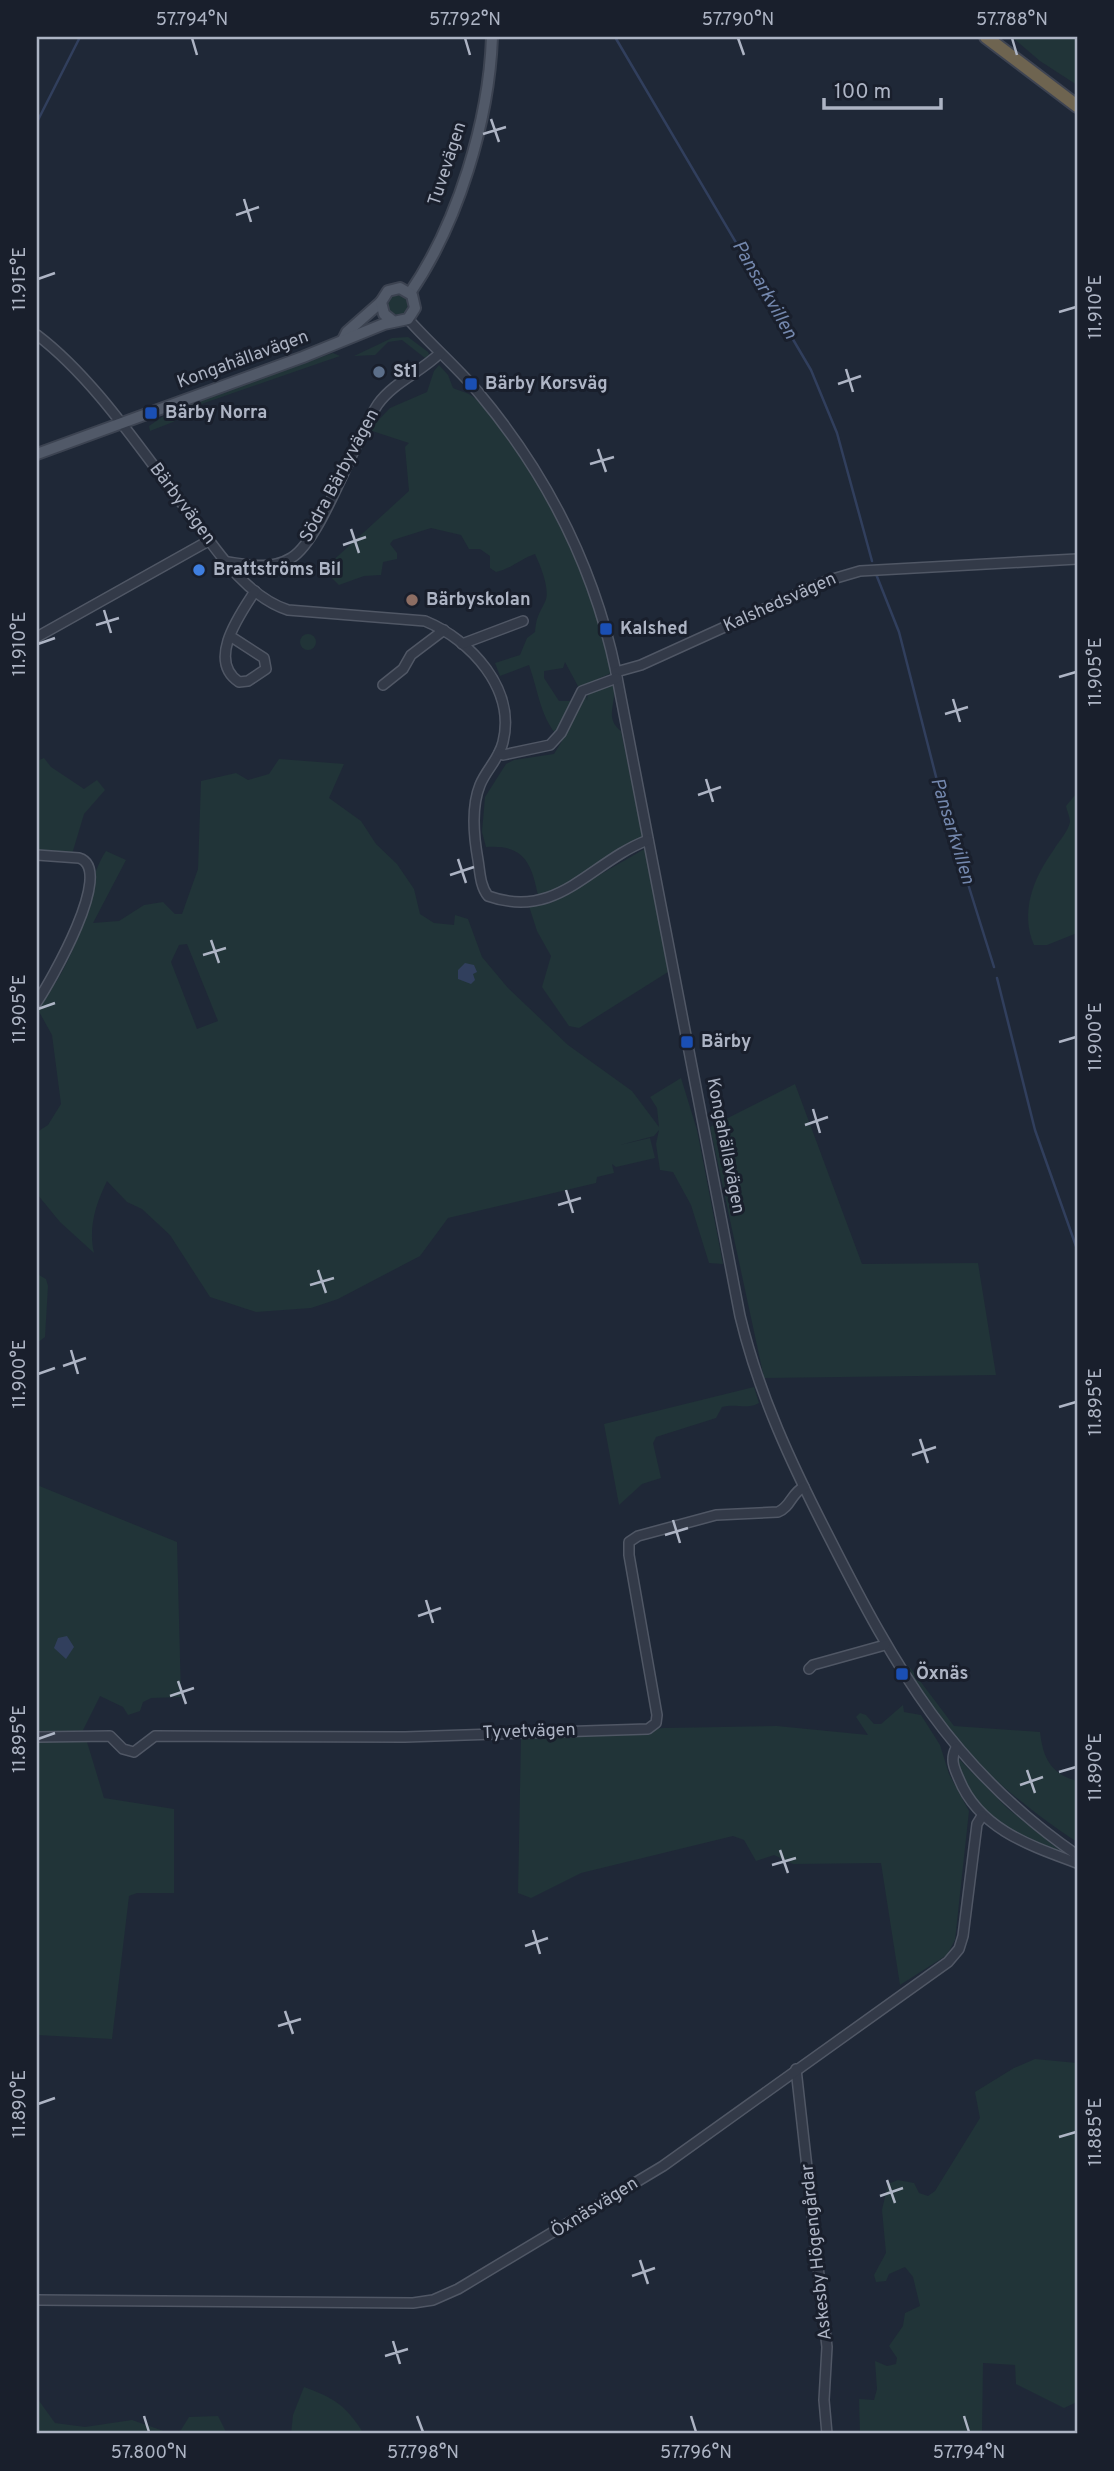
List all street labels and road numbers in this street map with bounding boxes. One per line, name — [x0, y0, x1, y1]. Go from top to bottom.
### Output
street label: Tuvevägen — [424, 119, 472, 209]
street label: Kongahällavägen — [174, 326, 312, 394]
street label: Södra Bärbyvägen — [295, 405, 385, 547]
street label: Bärbyvägen — [144, 459, 220, 549]
street label: Kalshedsvägen — [720, 568, 840, 638]
street label: Kongahällavägen — [701, 1076, 749, 1216]
street label: Tyvetvägen — [482, 1719, 576, 1745]
street label: Askesby Högengårdar — [796, 2163, 838, 2341]
street label: Öxnäsvägen — [546, 2171, 643, 2244]

